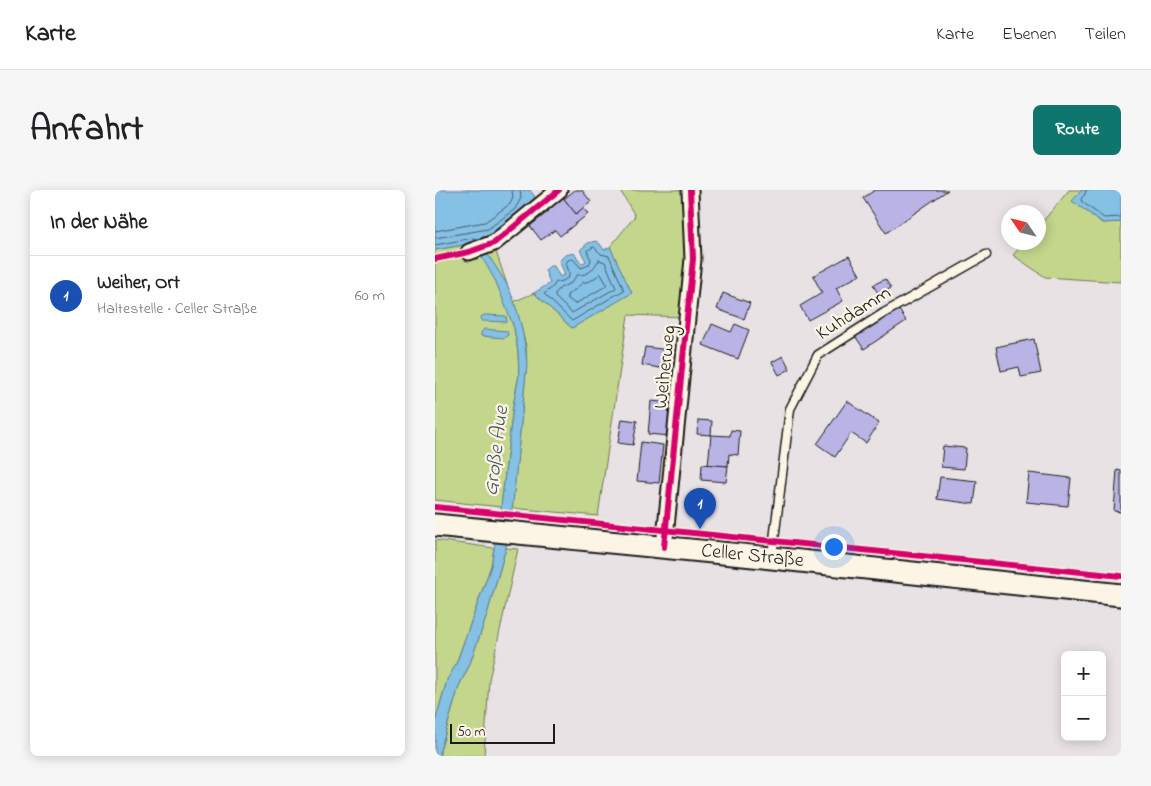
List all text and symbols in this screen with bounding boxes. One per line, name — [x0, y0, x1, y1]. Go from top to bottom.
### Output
text: Karte — [25, 17, 76, 52]
text: Karte — [936, 22, 974, 48]
text: Ebenen — [1002, 22, 1056, 48]
text: Teilen — [1084, 22, 1126, 48]
text: Anfahrt — [30, 105, 143, 156]
button: Route — [1033, 105, 1121, 155]
north arrow — [1001, 205, 1046, 250]
text: In der Nähe — [50, 208, 148, 238]
text: Weiher, Ort — [97, 270, 180, 297]
street label: Kuhdamm — [811, 280, 897, 348]
text: 1 — [63, 284, 69, 308]
text: 60 m — [355, 284, 385, 308]
text: Haltestelle · Celler Straße — [97, 297, 257, 321]
street label: Weiherweg — [647, 324, 686, 410]
water label: Große Aue — [477, 403, 518, 497]
pin: 1 — [684, 488, 716, 529]
your location — [821, 534, 847, 560]
street label: Celler Straße — [700, 537, 805, 576]
map controls — [1061, 651, 1106, 741]
button: + — [1061, 651, 1106, 696]
button: − — [1061, 696, 1106, 741]
scale bar — [450, 721, 555, 744]
text: 50 m — [457, 722, 485, 743]

